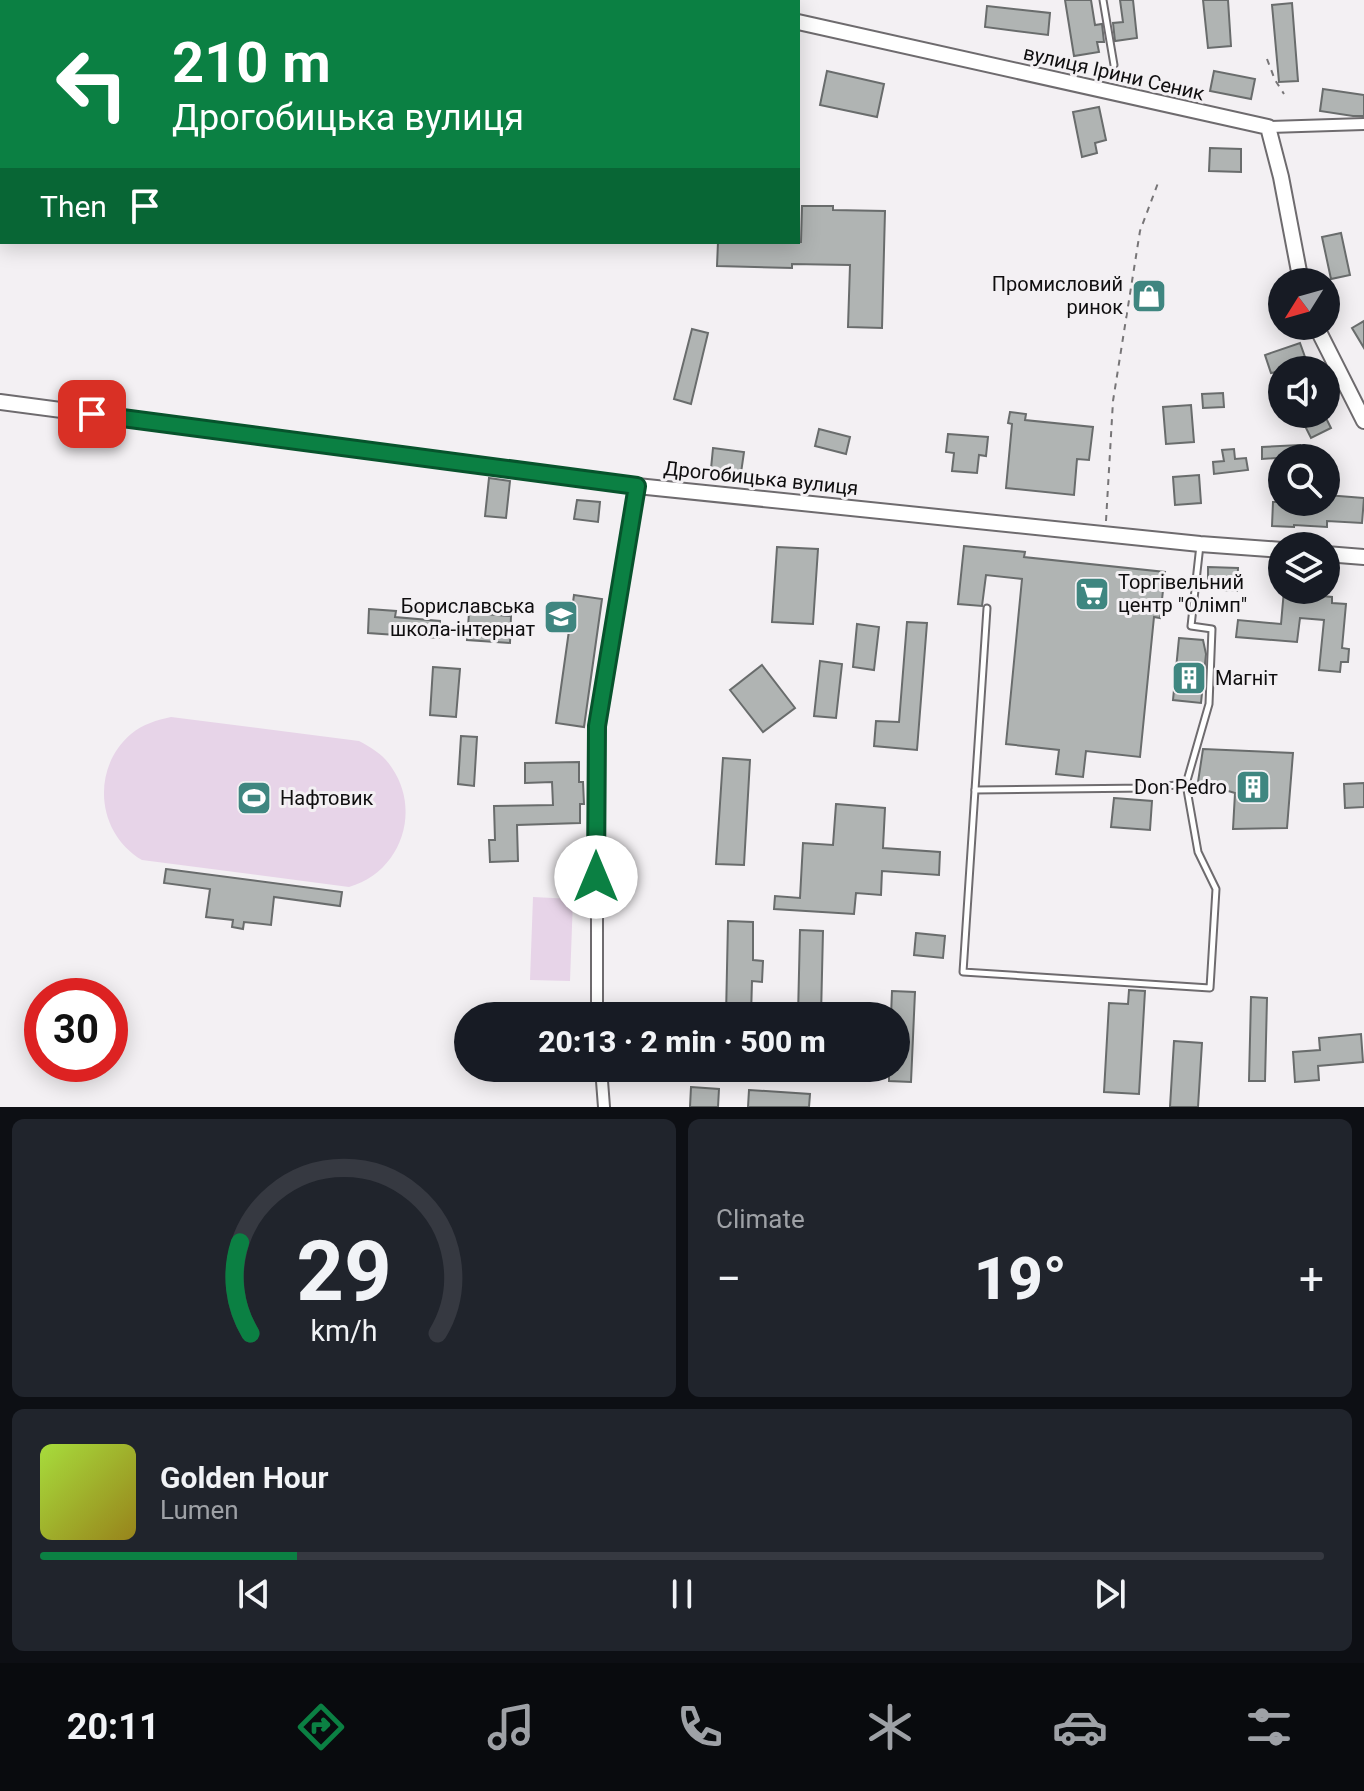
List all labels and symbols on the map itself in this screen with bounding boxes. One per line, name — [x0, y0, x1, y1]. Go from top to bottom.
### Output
street label: вулиця Ірини Сеник — [1021, 40, 1207, 106]
north arrow — [1268, 268, 1340, 340]
place label: Промисловий ринок — [992, 272, 1123, 319]
shop icon: Промисловий ринок — [1130, 277, 1168, 315]
pin — [58, 380, 126, 448]
street label: Дрогобицька вулиця — [663, 456, 859, 500]
place label: Торгівельний центр "Олімп" — [1118, 570, 1247, 617]
supermarket icon: Торгівельний центр "Олімп" — [1073, 575, 1111, 613]
place label: Бориславська школа-інтернат — [390, 594, 535, 641]
school or university icon: Бориславська школа-інтернат — [542, 598, 580, 636]
building icon: Магніт — [1170, 659, 1208, 697]
place label: Магніт — [1215, 666, 1278, 690]
building icon: Don Pedro — [1234, 768, 1272, 806]
place label: Don Pedro — [1134, 775, 1227, 799]
sports icon: Нафтовик — [235, 779, 273, 817]
place label: Нафтовик — [280, 786, 373, 810]
position arrow — [554, 835, 638, 919]
speed limit sign: 30 — [24, 978, 128, 1082]

